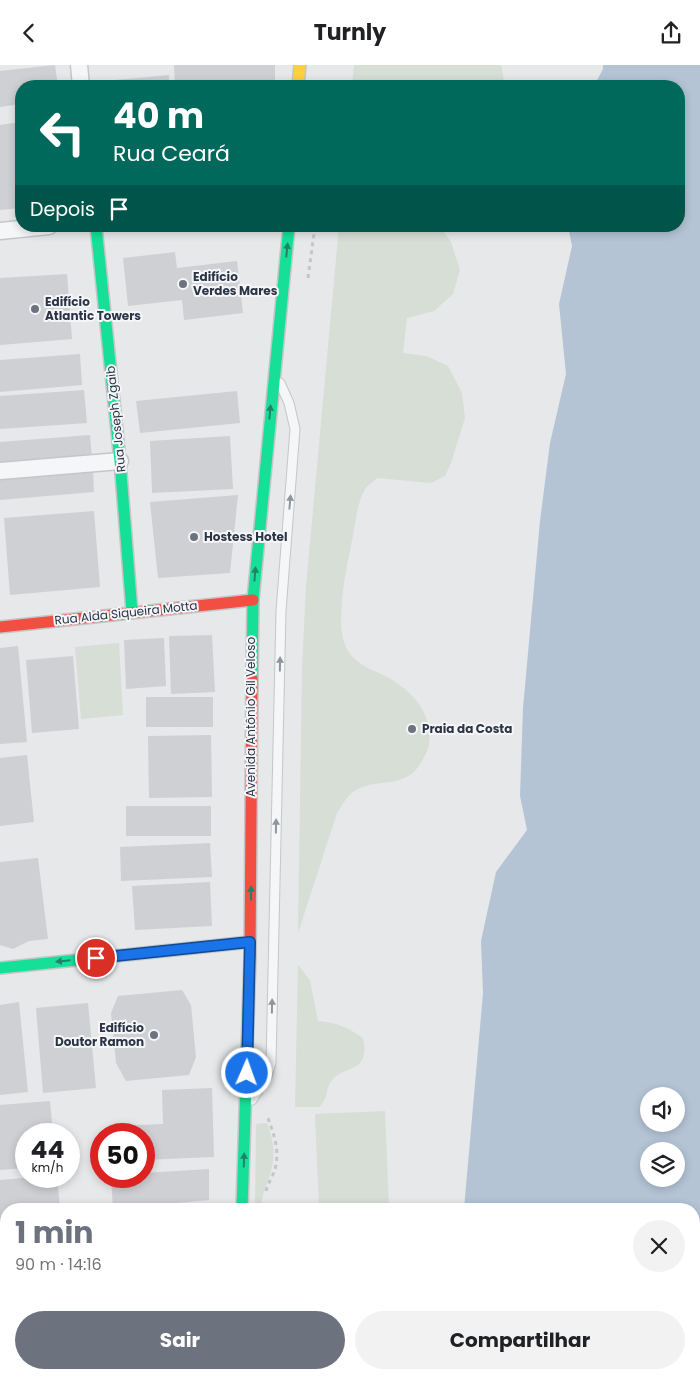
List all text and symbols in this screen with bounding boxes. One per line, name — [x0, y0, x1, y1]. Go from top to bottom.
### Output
text: Turnly — [314, 17, 386, 48]
icon: back — [15, 19, 43, 47]
icon: share — [657, 19, 685, 47]
text: 40 m — [113, 91, 204, 140]
icon: left — [30, 100, 95, 165]
text: Rua Ceará — [113, 138, 230, 169]
icon: arrive — [105, 195, 133, 223]
text: Depois — [30, 196, 95, 223]
one-way arrow — [283, 242, 291, 258]
place label: Edifício Verdes Mares — [193, 268, 278, 299]
marker: Edifício Verdes Mares — [177, 278, 189, 290]
place label: Edifício Atlantic Towers — [45, 293, 141, 324]
marker: Edifício Atlantic Towers — [29, 303, 41, 315]
street label: Rua Joseph Zgaib — [101, 365, 130, 473]
one-way arrow — [266, 403, 274, 419]
one-way arrow — [286, 493, 294, 509]
place label: Hostess Hotel — [204, 528, 288, 545]
marker: Hostess Hotel — [188, 531, 200, 543]
one-way arrow — [251, 565, 259, 581]
street label: Rua Alda Siqueira Motta — [54, 597, 198, 628]
street label: Avenida Antônio Gil Veloso — [242, 637, 259, 797]
one-way arrow — [276, 655, 284, 671]
place label: Praia da Costa — [422, 720, 512, 737]
marker: Praia da Costa — [406, 723, 418, 735]
one-way arrow — [272, 818, 280, 834]
one-way arrow — [247, 885, 255, 901]
pin — [75, 937, 117, 979]
icon: arrive — [82, 944, 110, 972]
one-way arrow — [54, 957, 70, 965]
one-way arrow — [268, 998, 276, 1014]
place label: Edifício Doutor Ramon — [55, 1019, 144, 1050]
marker: Edifício Doutor Ramon — [148, 1029, 160, 1041]
position arrow — [220, 1046, 272, 1098]
map controls — [640, 1087, 685, 1187]
button: sound — [640, 1087, 685, 1132]
speed limit sign: 50 — [90, 1123, 155, 1188]
text: 44 — [31, 1132, 64, 1167]
button: layers — [640, 1142, 685, 1187]
one-way arrow — [240, 1152, 248, 1168]
text: km/h — [32, 1159, 63, 1176]
text: 1 min — [15, 1211, 93, 1254]
button: close — [633, 1220, 685, 1272]
text: 90 m · 14:16 — [15, 1253, 102, 1276]
button: Sair — [15, 1311, 345, 1369]
button: Compartilhar — [355, 1311, 685, 1369]

